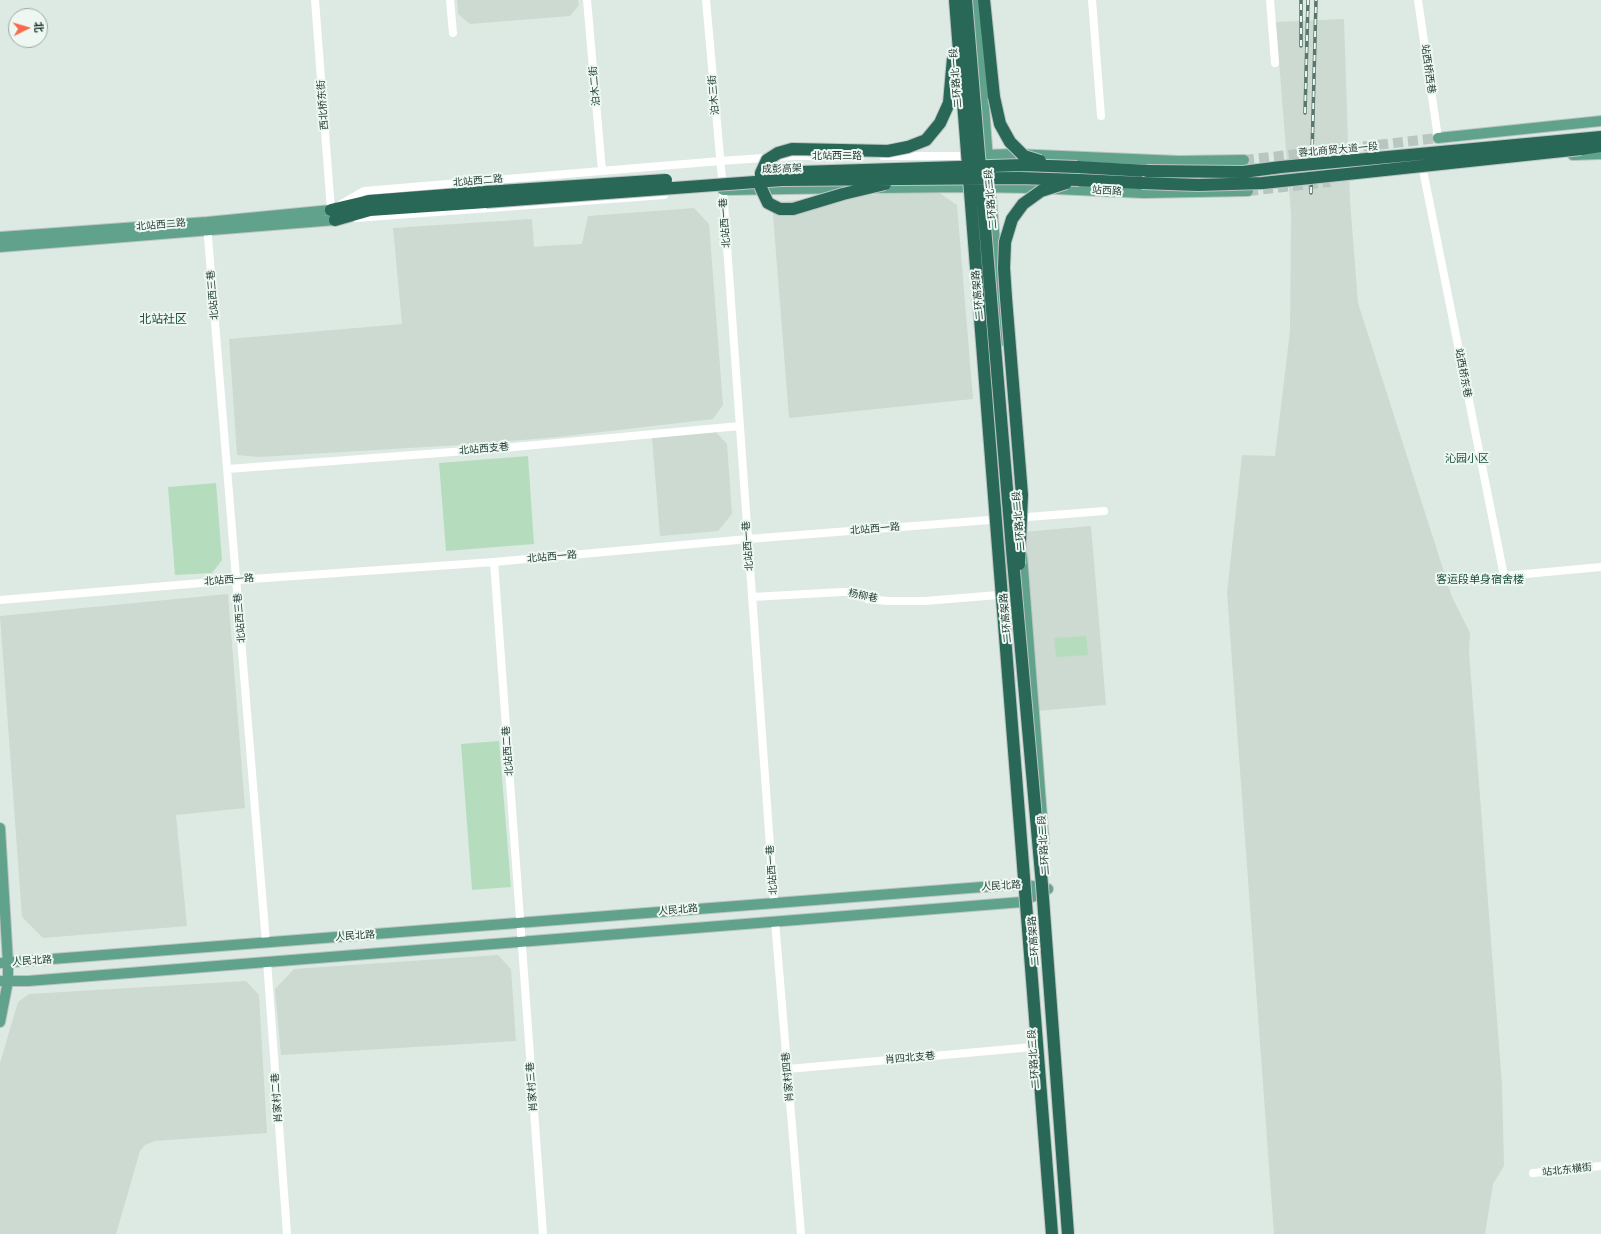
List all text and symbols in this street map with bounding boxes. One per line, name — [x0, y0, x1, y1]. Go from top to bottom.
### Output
north arrow — [8, 8, 48, 48]
text: 北 — [32, 21, 46, 33]
street label: 站西桥西巷 — [1419, 43, 1437, 95]
street label: 二环路北一段 — [947, 48, 965, 108]
street label: 泊木二街 — [587, 66, 603, 106]
street label: 泊木三街 — [706, 75, 722, 115]
street label: 西北桥东街 — [315, 80, 331, 130]
street label: 蓉北商贸大道一段 — [1298, 141, 1378, 159]
street label: 北站西二路 — [812, 150, 862, 162]
street label: 成彭高架 — [762, 162, 802, 176]
street label: 二环路北二段 — [982, 169, 1000, 229]
street label: 北站西二路 — [453, 173, 503, 189]
street label: 站西路 — [1092, 184, 1122, 198]
street label: 北站西一巷 — [717, 198, 733, 248]
street label: 北站西二路 — [136, 217, 186, 233]
street label: 北站西三巷 — [205, 270, 221, 320]
street label: 二环高架路 — [970, 270, 986, 320]
district label: 北站社区 — [139, 313, 187, 327]
street label: 站西桥东巷 — [1452, 347, 1474, 399]
street label: 北站西支巷 — [459, 441, 509, 457]
district label: 沁园小区 — [1445, 452, 1489, 466]
street label: 二环路北二段 — [1010, 491, 1028, 551]
street label: 北站西一巷 — [740, 521, 756, 571]
street label: 北站西一路 — [850, 521, 900, 537]
street label: 北站西一路 — [527, 549, 577, 565]
street label: 北站西一路 — [204, 572, 254, 588]
district label: 客运段单身宿舍楼 — [1436, 573, 1524, 587]
street label: 杨柳巷 — [847, 587, 879, 605]
street label: 北站西三巷 — [232, 593, 248, 643]
street label: 二环高架路 — [998, 593, 1014, 643]
street label: 北站西二巷 — [500, 726, 516, 776]
street label: 二环路北二段 — [1036, 815, 1052, 875]
street label: 北站西一巷 — [764, 845, 780, 895]
street label: 人民北路 — [981, 879, 1021, 893]
street label: 人民北路 — [658, 902, 698, 918]
street label: 二环高架路 — [1026, 916, 1042, 966]
street label: 人民北路 — [335, 929, 375, 943]
street label: 人民北路 — [12, 954, 52, 968]
street label: 二环路北三段 — [1026, 1029, 1042, 1089]
street label: 肖四北支巷 — [885, 1050, 935, 1066]
street label: 肖家村四巷 — [780, 1052, 796, 1102]
street label: 肖家村三巷 — [524, 1062, 540, 1112]
street label: 肖家村二巷 — [269, 1073, 285, 1123]
street label: 站北东横街 — [1542, 1161, 1592, 1179]

